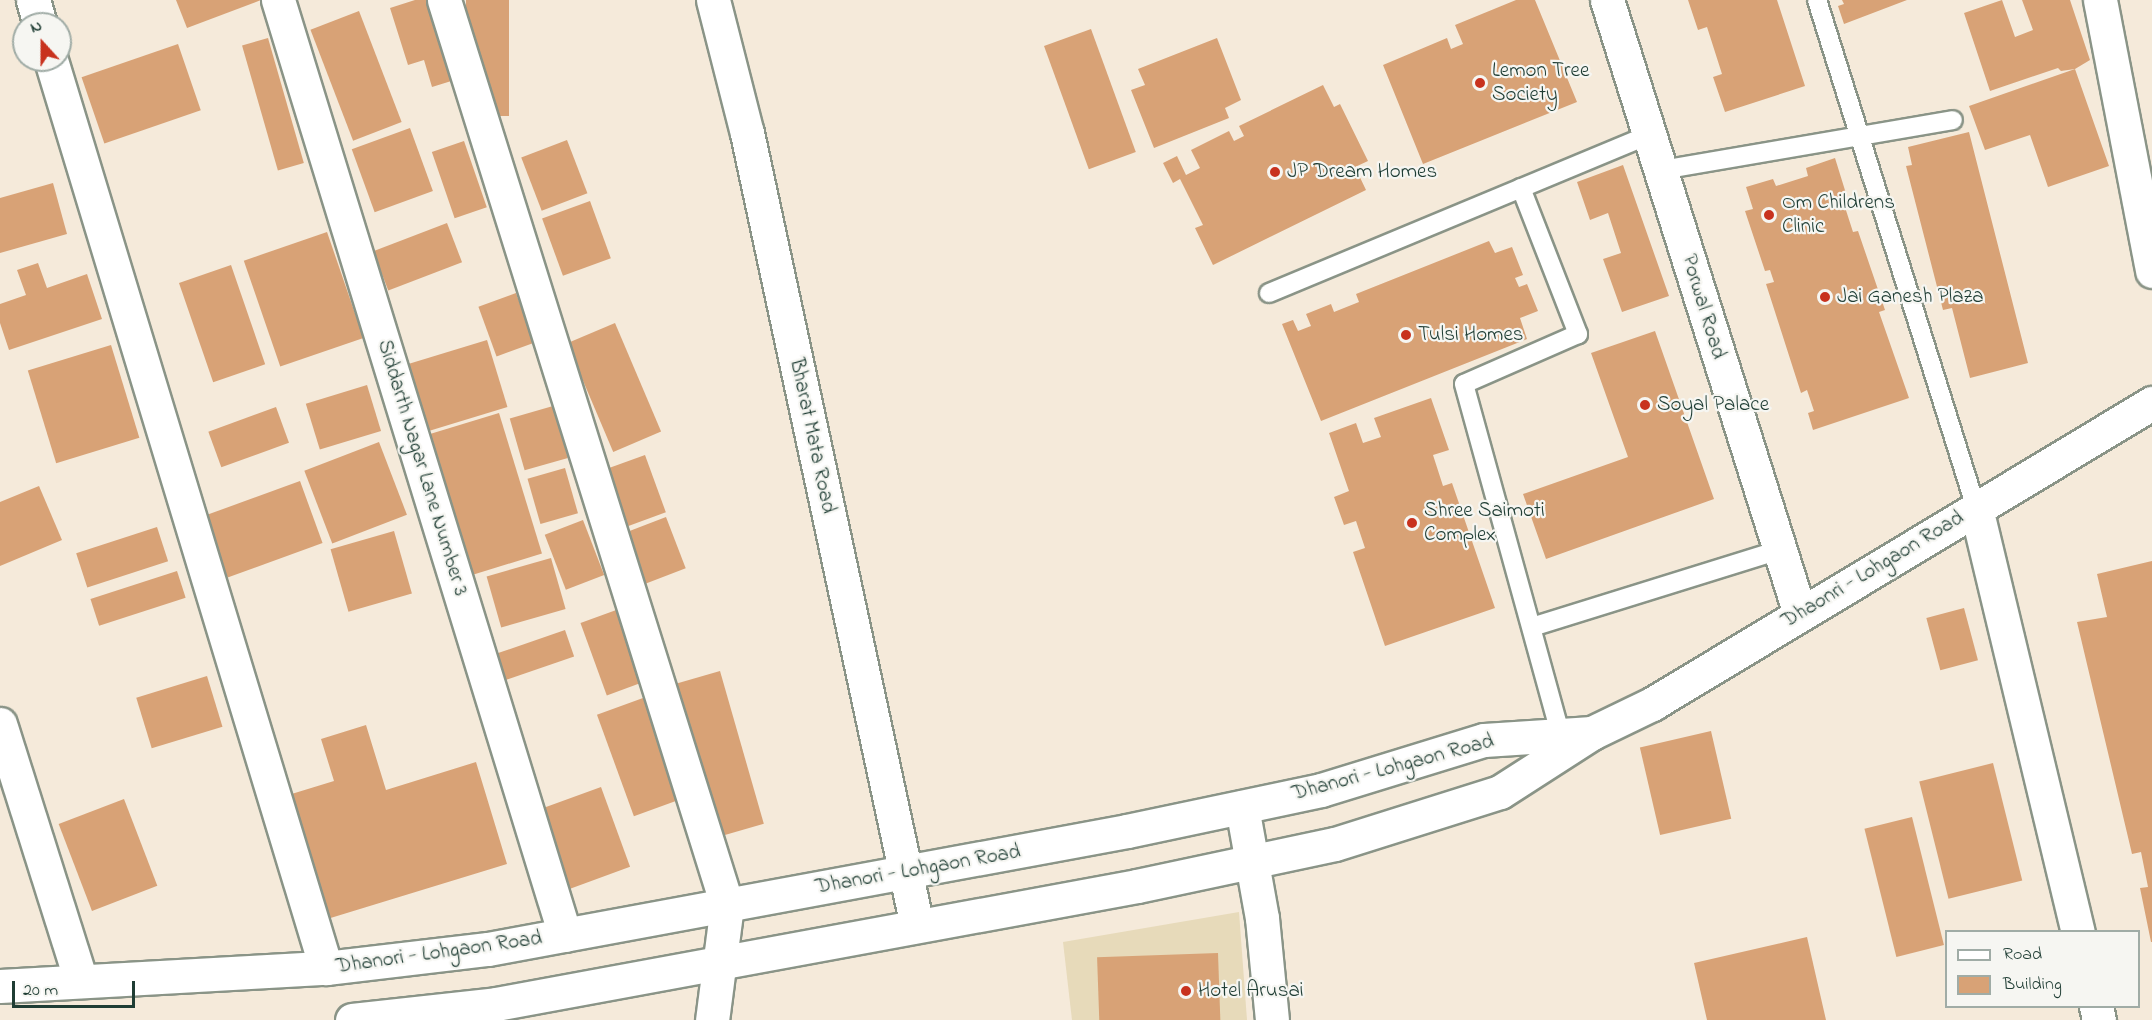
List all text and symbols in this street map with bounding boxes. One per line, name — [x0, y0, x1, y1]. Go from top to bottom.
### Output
north arrow — [12, 12, 72, 72]
text: N — [27, 14, 46, 40]
place label: Lemon Tree Society — [1492, 58, 1589, 108]
marker: Lemon Tree Society — [1473, 76, 1487, 90]
place label: JP Dream Homes — [1287, 159, 1437, 185]
marker: JP Dream Homes — [1268, 165, 1282, 179]
place label: Om Childrens Clinic — [1782, 190, 1895, 240]
marker: Om Childrens Clinic — [1760, 206, 1778, 224]
street label: Porwal Road — [1675, 252, 1731, 362]
place label: Jai Ganesh Plaza — [1837, 284, 1984, 310]
marker: Jai Ganesh Plaza — [1818, 290, 1832, 304]
place label: Tulsi Homes — [1418, 322, 1523, 348]
marker: Tulsi Homes — [1399, 328, 1413, 342]
street label: Siddarth Nagar Lane Number 3 — [371, 337, 473, 599]
street label: Bharat Mata Road — [783, 356, 841, 516]
place label: Soyal Palace — [1657, 392, 1769, 418]
marker: Soyal Palace — [1638, 398, 1652, 412]
place label: Shree Saimoti Complex — [1424, 498, 1545, 548]
street label: Dhaonri - Lohgaon Road — [1777, 506, 1969, 634]
marker: Shree Saimoti Complex — [1405, 516, 1419, 530]
street label: Dhanori - Lohgaon Road — [1289, 729, 1497, 807]
street label: Dhanori - Lohgaon Road — [814, 840, 1022, 900]
street label: Dhanori - Lohgaon Road — [334, 926, 544, 980]
legend — [1945, 930, 2140, 1008]
text: Road — [2003, 942, 2042, 968]
scale bar — [15, 969, 138, 1007]
text: Building — [2003, 972, 2062, 998]
text: 20 m — [23, 978, 58, 1004]
place label: Hotel Arusai — [1198, 978, 1304, 1004]
marker: Hotel Arusai — [1179, 984, 1193, 998]

